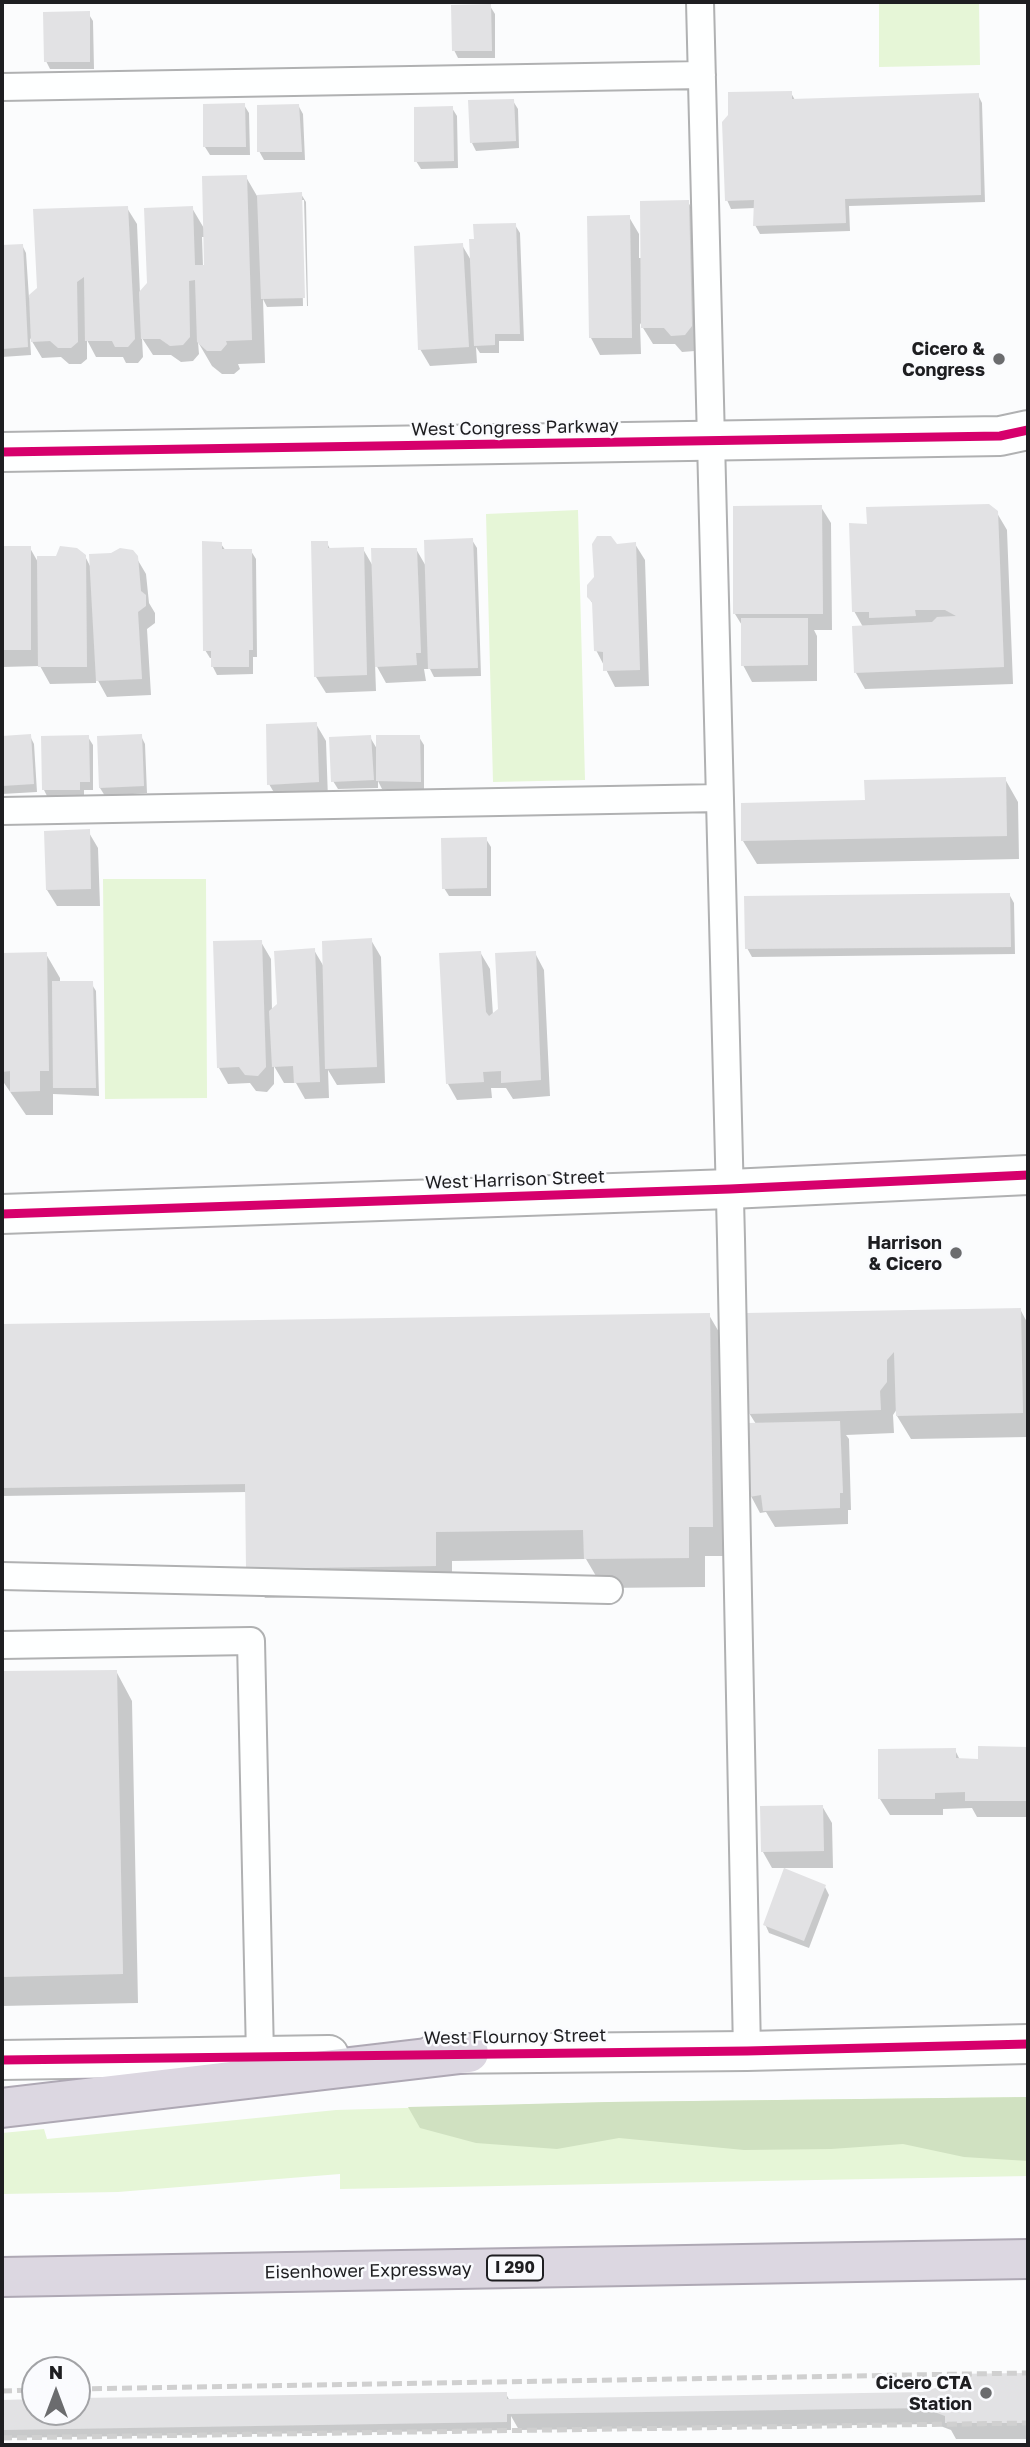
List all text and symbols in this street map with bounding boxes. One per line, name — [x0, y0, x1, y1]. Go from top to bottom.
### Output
place label: Cicero & Congress — [902, 338, 985, 380]
marker: Cicero & Congress — [991, 351, 1007, 367]
street label: West Congress Parkway — [411, 415, 619, 441]
street label: West Harrison Street — [425, 1166, 605, 1194]
place label: Harrison & Cicero — [867, 1232, 942, 1274]
marker: Harrison & Cicero — [948, 1245, 964, 1261]
street label: West Flournoy Street — [424, 2025, 606, 2049]
road number: I 290 — [487, 2256, 543, 2280]
street label: Eisenhower Expressway — [264, 2258, 472, 2284]
north arrow — [21, 2356, 91, 2426]
text: N — [49, 2360, 63, 2383]
place label: Cicero CTA Station — [876, 2372, 972, 2414]
marker: Cicero CTA Station — [978, 2385, 994, 2401]

